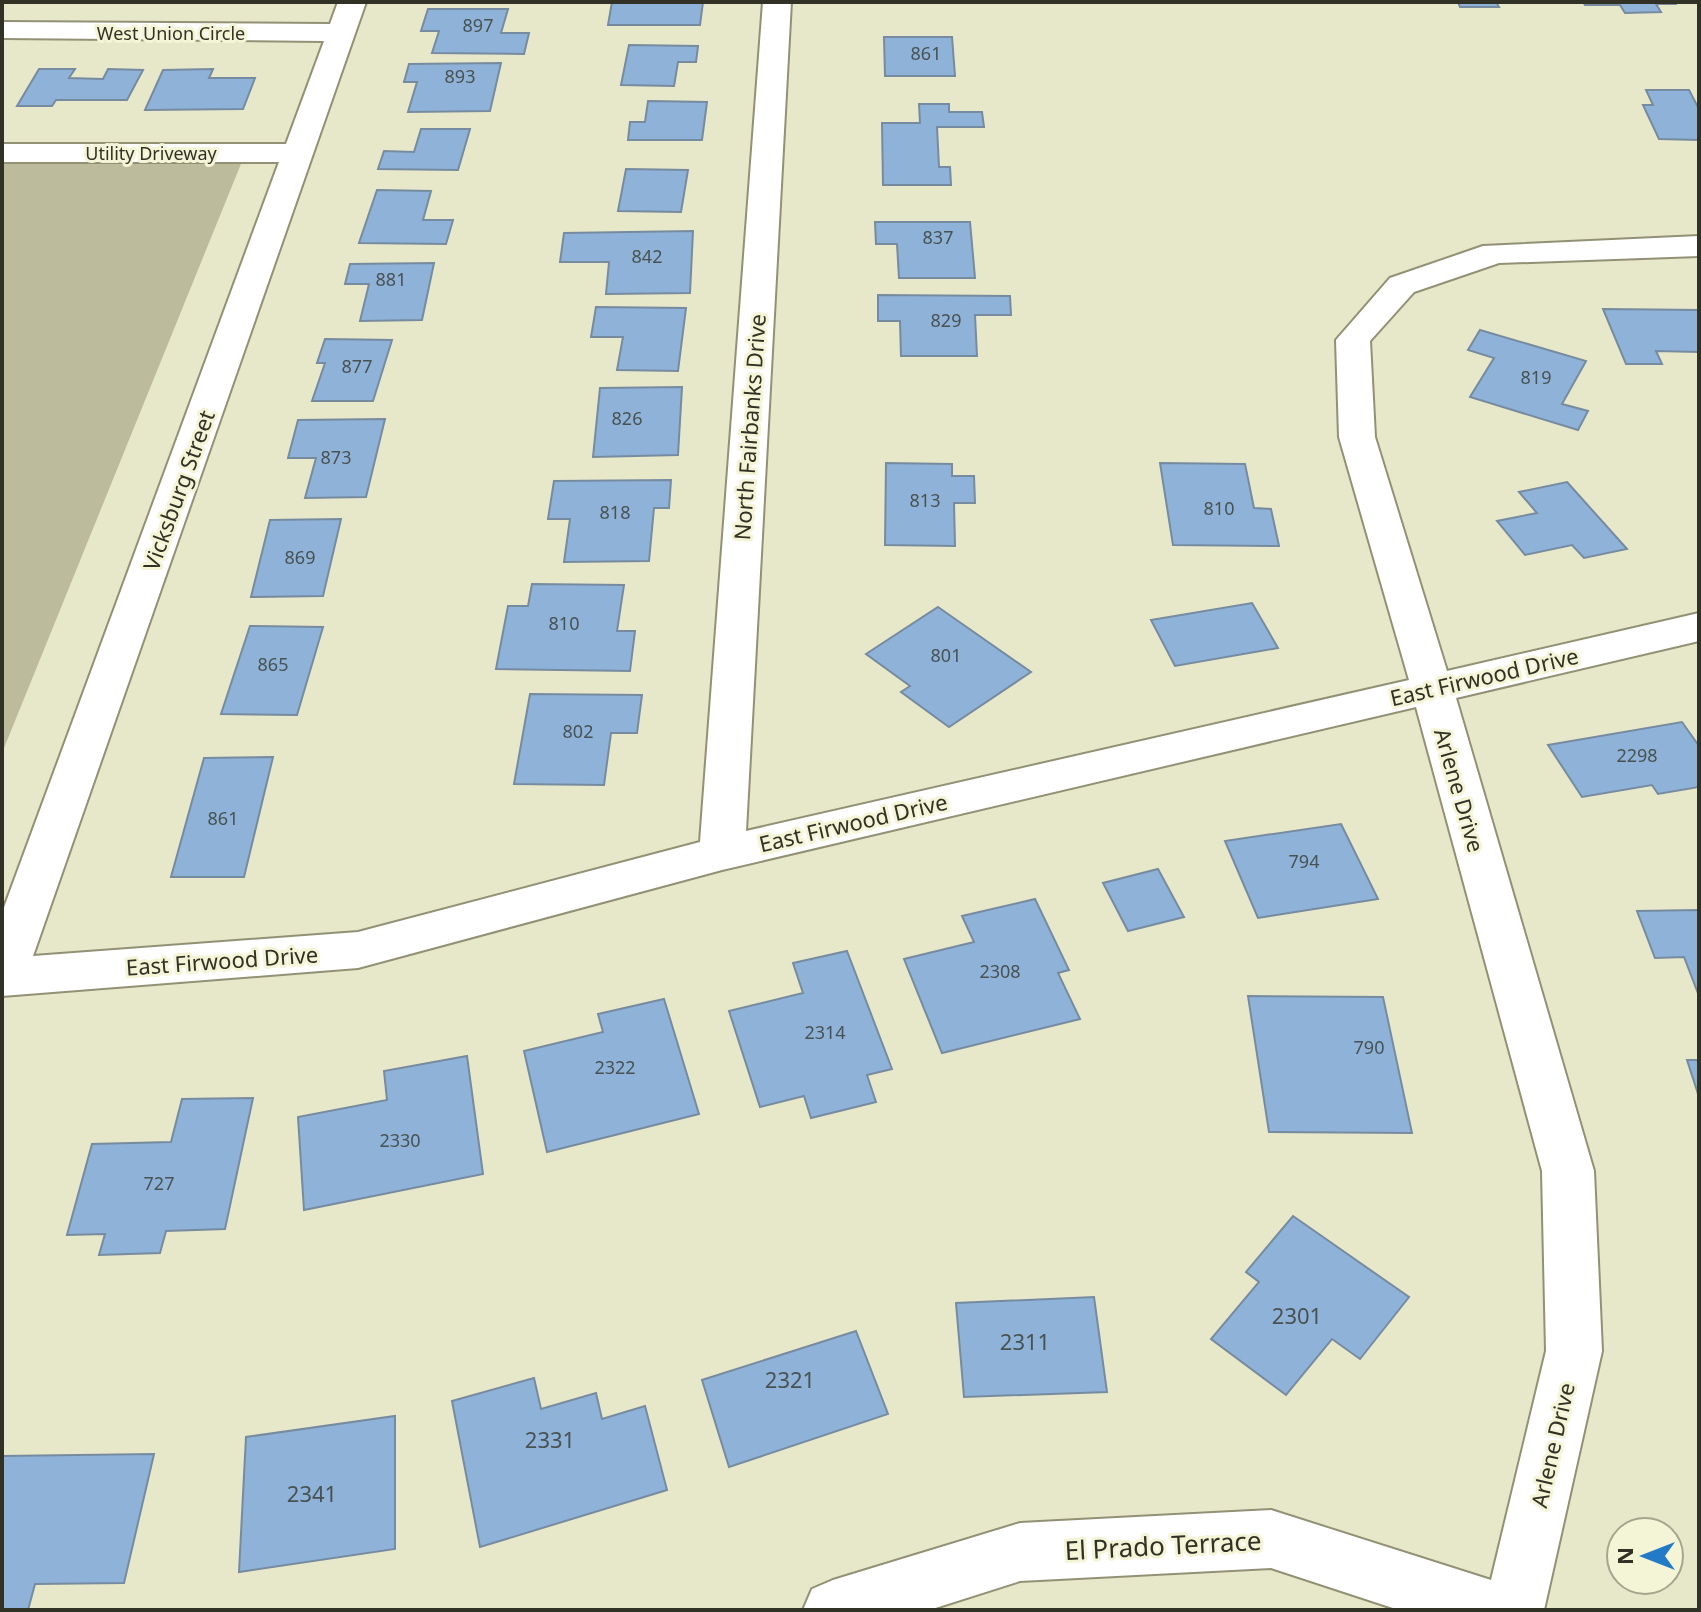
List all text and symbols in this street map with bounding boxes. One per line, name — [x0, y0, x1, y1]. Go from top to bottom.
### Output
house number: 897 — [463, 13, 493, 37]
street label: West Union Circle — [97, 21, 245, 45]
house number: 861 — [911, 41, 941, 65]
house number: 893 — [445, 64, 475, 88]
street label: Utility Driveway — [85, 141, 218, 165]
house number: 837 — [923, 225, 953, 249]
house number: 842 — [632, 244, 662, 268]
house number: 881 — [376, 267, 406, 291]
house number: 829 — [931, 308, 961, 332]
street label: North Fairbanks Drive — [726, 313, 772, 541]
house number: 877 — [342, 354, 372, 378]
house number: 819 — [1521, 365, 1551, 389]
street label: Vicksburg Street — [135, 406, 221, 574]
house number: 826 — [612, 406, 642, 430]
house number: 873 — [321, 445, 351, 469]
house number: 813 — [910, 488, 940, 512]
house number: 810 — [1204, 496, 1234, 520]
house number: 818 — [600, 500, 630, 524]
house number: 869 — [285, 545, 315, 569]
house number: 810 — [549, 611, 579, 635]
street label: East Firwood Drive — [1387, 640, 1581, 712]
house number: 801 — [931, 643, 961, 667]
house number: 865 — [258, 652, 288, 676]
house number: 802 — [563, 719, 593, 743]
street label: Arlene Drive — [1428, 725, 1492, 855]
house number: 2298 — [1616, 743, 1658, 767]
street label: East Firwood Drive — [756, 786, 950, 858]
house number: 861 — [208, 806, 238, 830]
house number: 794 — [1289, 849, 1319, 873]
street label: East Firwood Drive — [125, 938, 319, 982]
house number: 2308 — [979, 959, 1021, 983]
house number: 2314 — [804, 1020, 846, 1044]
house number: 790 — [1354, 1035, 1384, 1059]
house number: 2322 — [594, 1055, 636, 1079]
house number: 2330 — [379, 1128, 421, 1152]
house number: 727 — [144, 1171, 174, 1195]
house number: 2301 — [1272, 1300, 1322, 1330]
house number: 2311 — [1000, 1326, 1050, 1356]
house number: 2321 — [765, 1364, 815, 1394]
street label: Arlene Drive — [1523, 1380, 1581, 1510]
house number: 2331 — [525, 1424, 575, 1454]
house number: 2341 — [287, 1478, 337, 1508]
north arrow — [1605, 1516, 1685, 1596]
street label: El Prado Terrace — [1064, 1522, 1262, 1568]
text: N — [1609, 1547, 1639, 1565]

